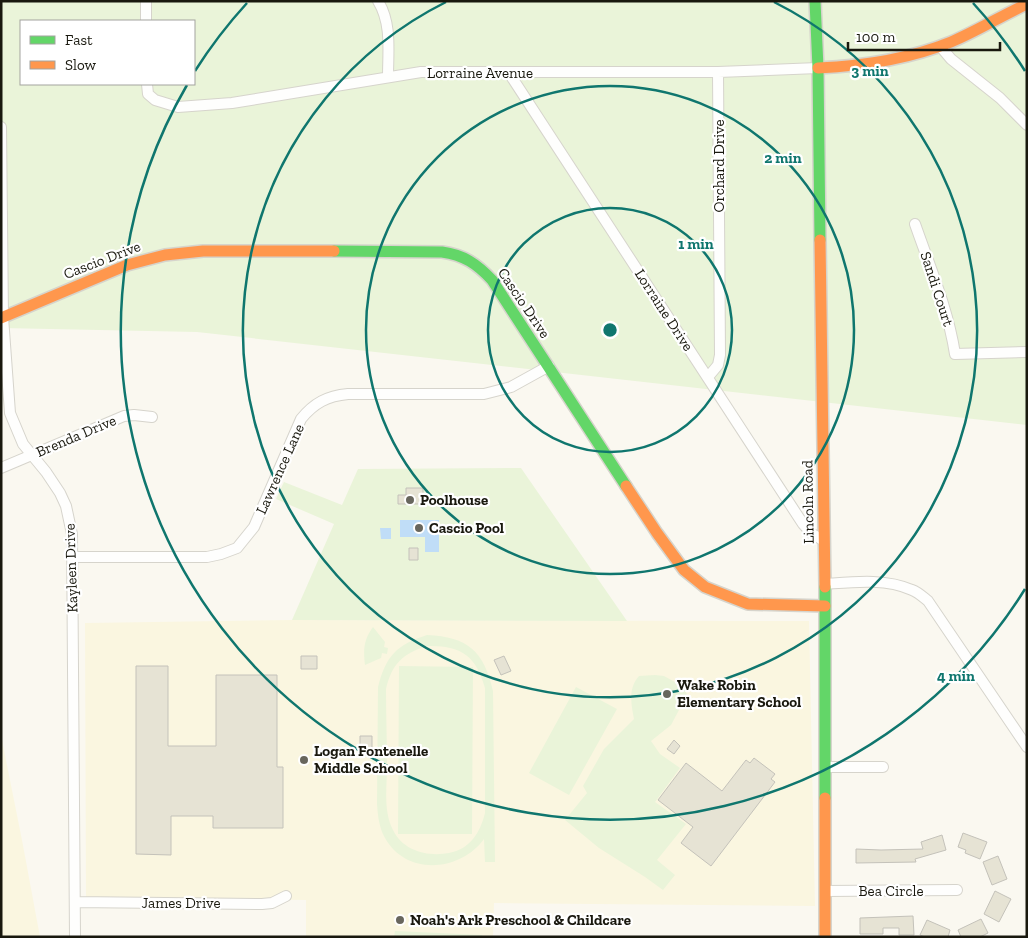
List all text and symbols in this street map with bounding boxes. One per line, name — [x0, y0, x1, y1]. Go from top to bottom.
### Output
legend — [20, 20, 195, 85]
scale bar — [848, 20, 1000, 52]
text: 100 m — [856, 28, 895, 46]
text: Fast — [65, 31, 93, 49]
text: Slow — [65, 56, 97, 74]
text: 3 min — [851, 62, 889, 80]
street label: Lorraine Avenue — [427, 64, 533, 82]
street label: Orchard Drive — [710, 119, 728, 213]
text: 2 min — [764, 149, 802, 167]
text: 1 min — [678, 235, 714, 253]
street label: Cascio Drive — [61, 237, 143, 283]
street label: Sandi Court — [916, 249, 958, 329]
street label: Cascio Drive — [494, 264, 554, 342]
street label: Lorraine Drive — [631, 266, 697, 354]
centre of rings — [601, 321, 619, 339]
street label: Brenda Drive — [33, 411, 119, 461]
street label: Lawrence Lane — [252, 421, 308, 517]
street label: Lincoln Road — [798, 459, 818, 544]
place label: Poolhouse — [420, 491, 488, 509]
marker: Poolhouse — [404, 494, 416, 506]
place label: Cascio Pool — [429, 519, 504, 537]
marker: Cascio Pool — [413, 522, 425, 534]
street label: Kayleen Drive — [60, 523, 82, 613]
text: 4 min — [937, 667, 975, 685]
place label: Wake Robin Elementary School — [677, 676, 801, 711]
marker: Wake Robin Elementary School — [661, 688, 673, 700]
place label: Logan Fontenelle Middle School — [314, 742, 428, 777]
marker: Logan Fontenelle Middle School — [298, 754, 310, 766]
street label: Bea Circle — [859, 882, 923, 900]
street label: James Drive — [142, 894, 220, 912]
place label: Noah's Ark Preschool & Childcare — [410, 911, 631, 929]
marker: Noah's Ark Preschool & Childcare — [394, 914, 406, 926]

